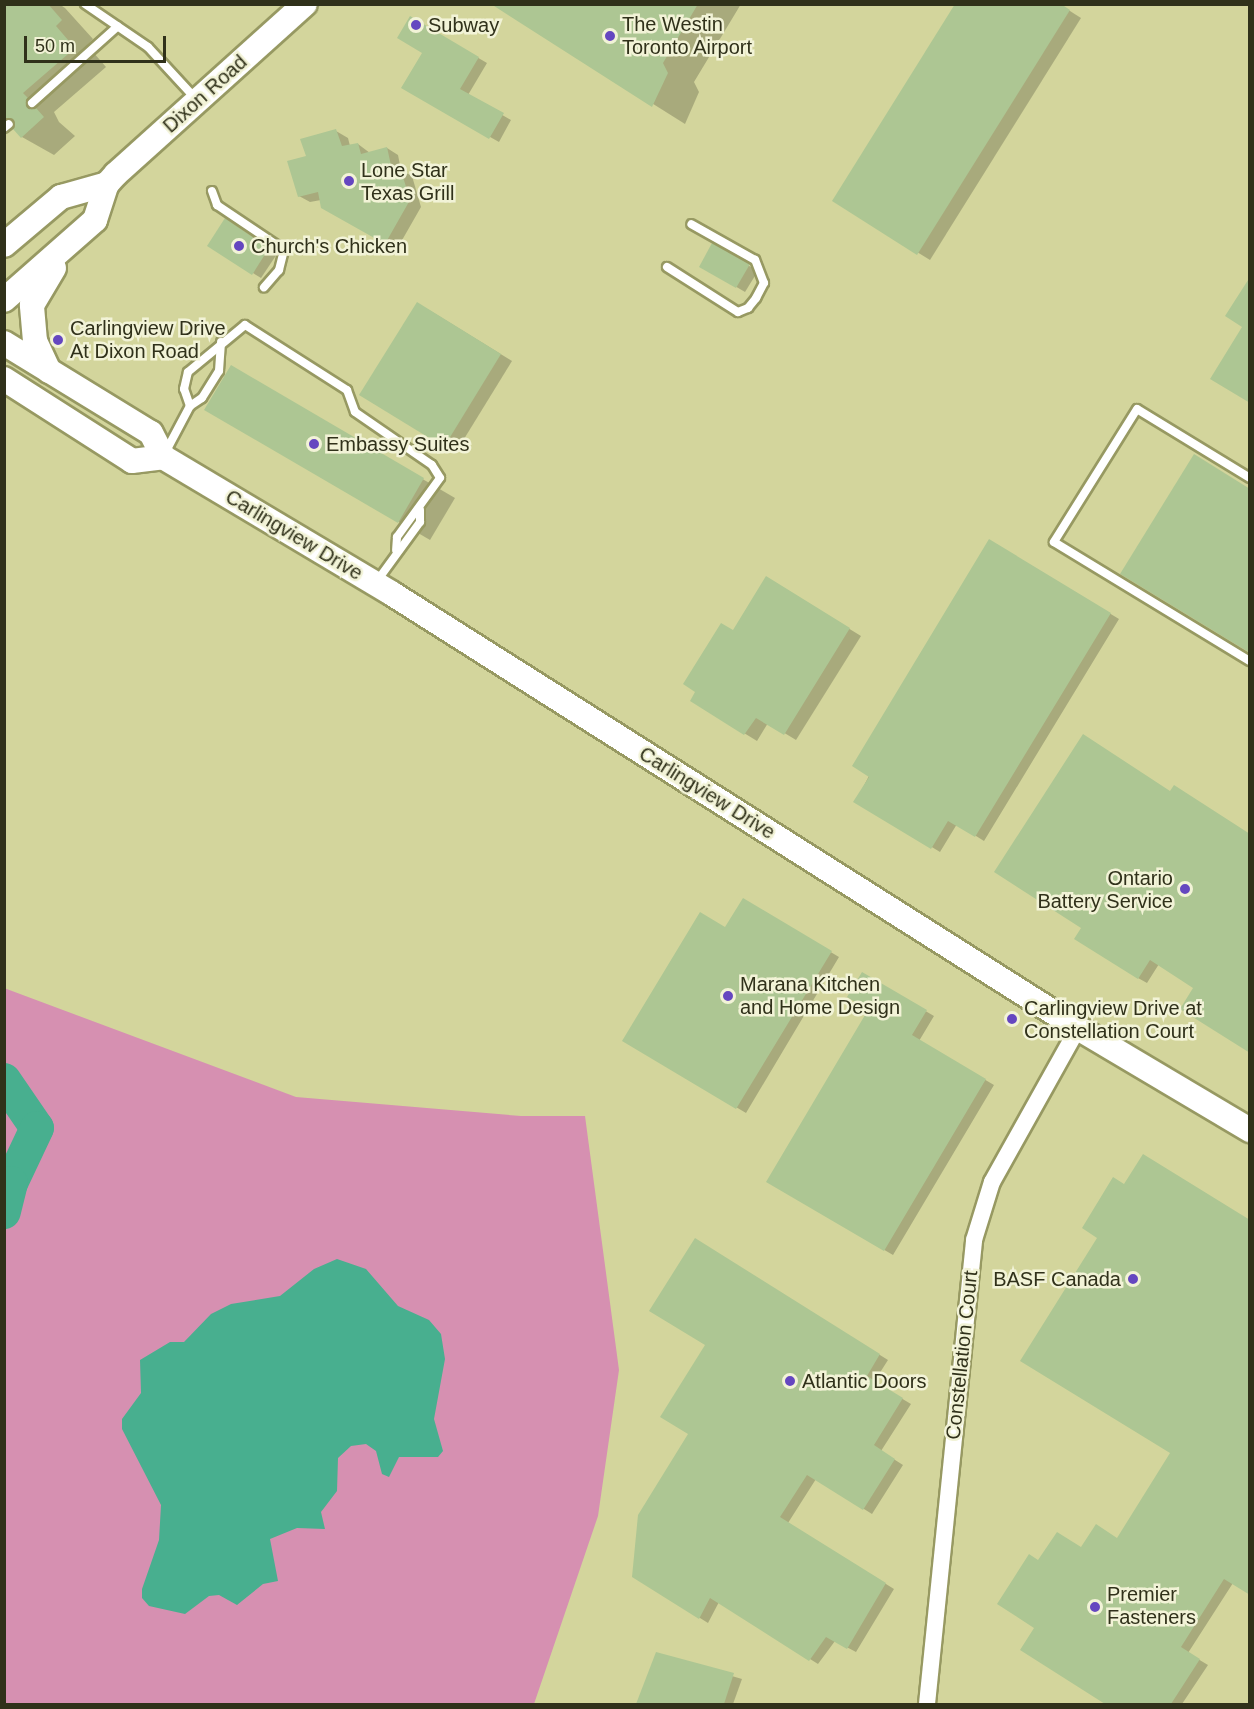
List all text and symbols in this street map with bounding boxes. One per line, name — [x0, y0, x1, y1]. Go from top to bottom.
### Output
place label: Subway — [428, 13, 499, 37]
place label: The Westin Toronto Airport — [622, 13, 753, 60]
marker: Subway — [409, 18, 423, 32]
scale bar — [27, 24, 170, 62]
marker: The Westin Toronto Airport — [603, 29, 617, 43]
text: 50 m — [35, 36, 75, 56]
street label: Dixon Road — [158, 50, 252, 138]
place label: Lone Star Texas Grill — [361, 158, 454, 205]
marker: Lone Star Texas Grill — [342, 174, 356, 188]
place label: Church's Chicken — [251, 234, 407, 258]
marker: Church's Chicken — [232, 239, 246, 253]
place label: Carlingview Drive At Dixon Road — [70, 316, 226, 363]
marker: Carlingview Drive At Dixon Road — [51, 333, 65, 347]
place label: Embassy Suites — [326, 432, 469, 456]
marker: Embassy Suites — [307, 437, 321, 451]
street label: Carlingview Drive — [221, 485, 367, 585]
street label: Carlingview Drive — [635, 742, 779, 844]
place label: Ontario Battery Service — [1037, 866, 1173, 913]
marker: Ontario Battery Service — [1178, 882, 1192, 896]
place label: Marana Kitchen and Home Design — [740, 972, 900, 1019]
marker: Marana Kitchen and Home Design — [721, 989, 735, 1003]
place label: Carlingview Drive at Constellation Court — [1024, 996, 1202, 1043]
marker: Carlingview Drive at Constellation Court — [1005, 1012, 1019, 1026]
place label: BASF Canada — [993, 1267, 1121, 1291]
street label: Constellation Court — [941, 1269, 983, 1441]
marker: BASF Canada — [1126, 1272, 1140, 1286]
place label: Atlantic Doors — [802, 1369, 926, 1393]
marker: Atlantic Doors — [783, 1374, 797, 1388]
place label: Premier Fasteners — [1107, 1583, 1196, 1630]
marker: Premier Fasteners — [1088, 1600, 1102, 1614]

